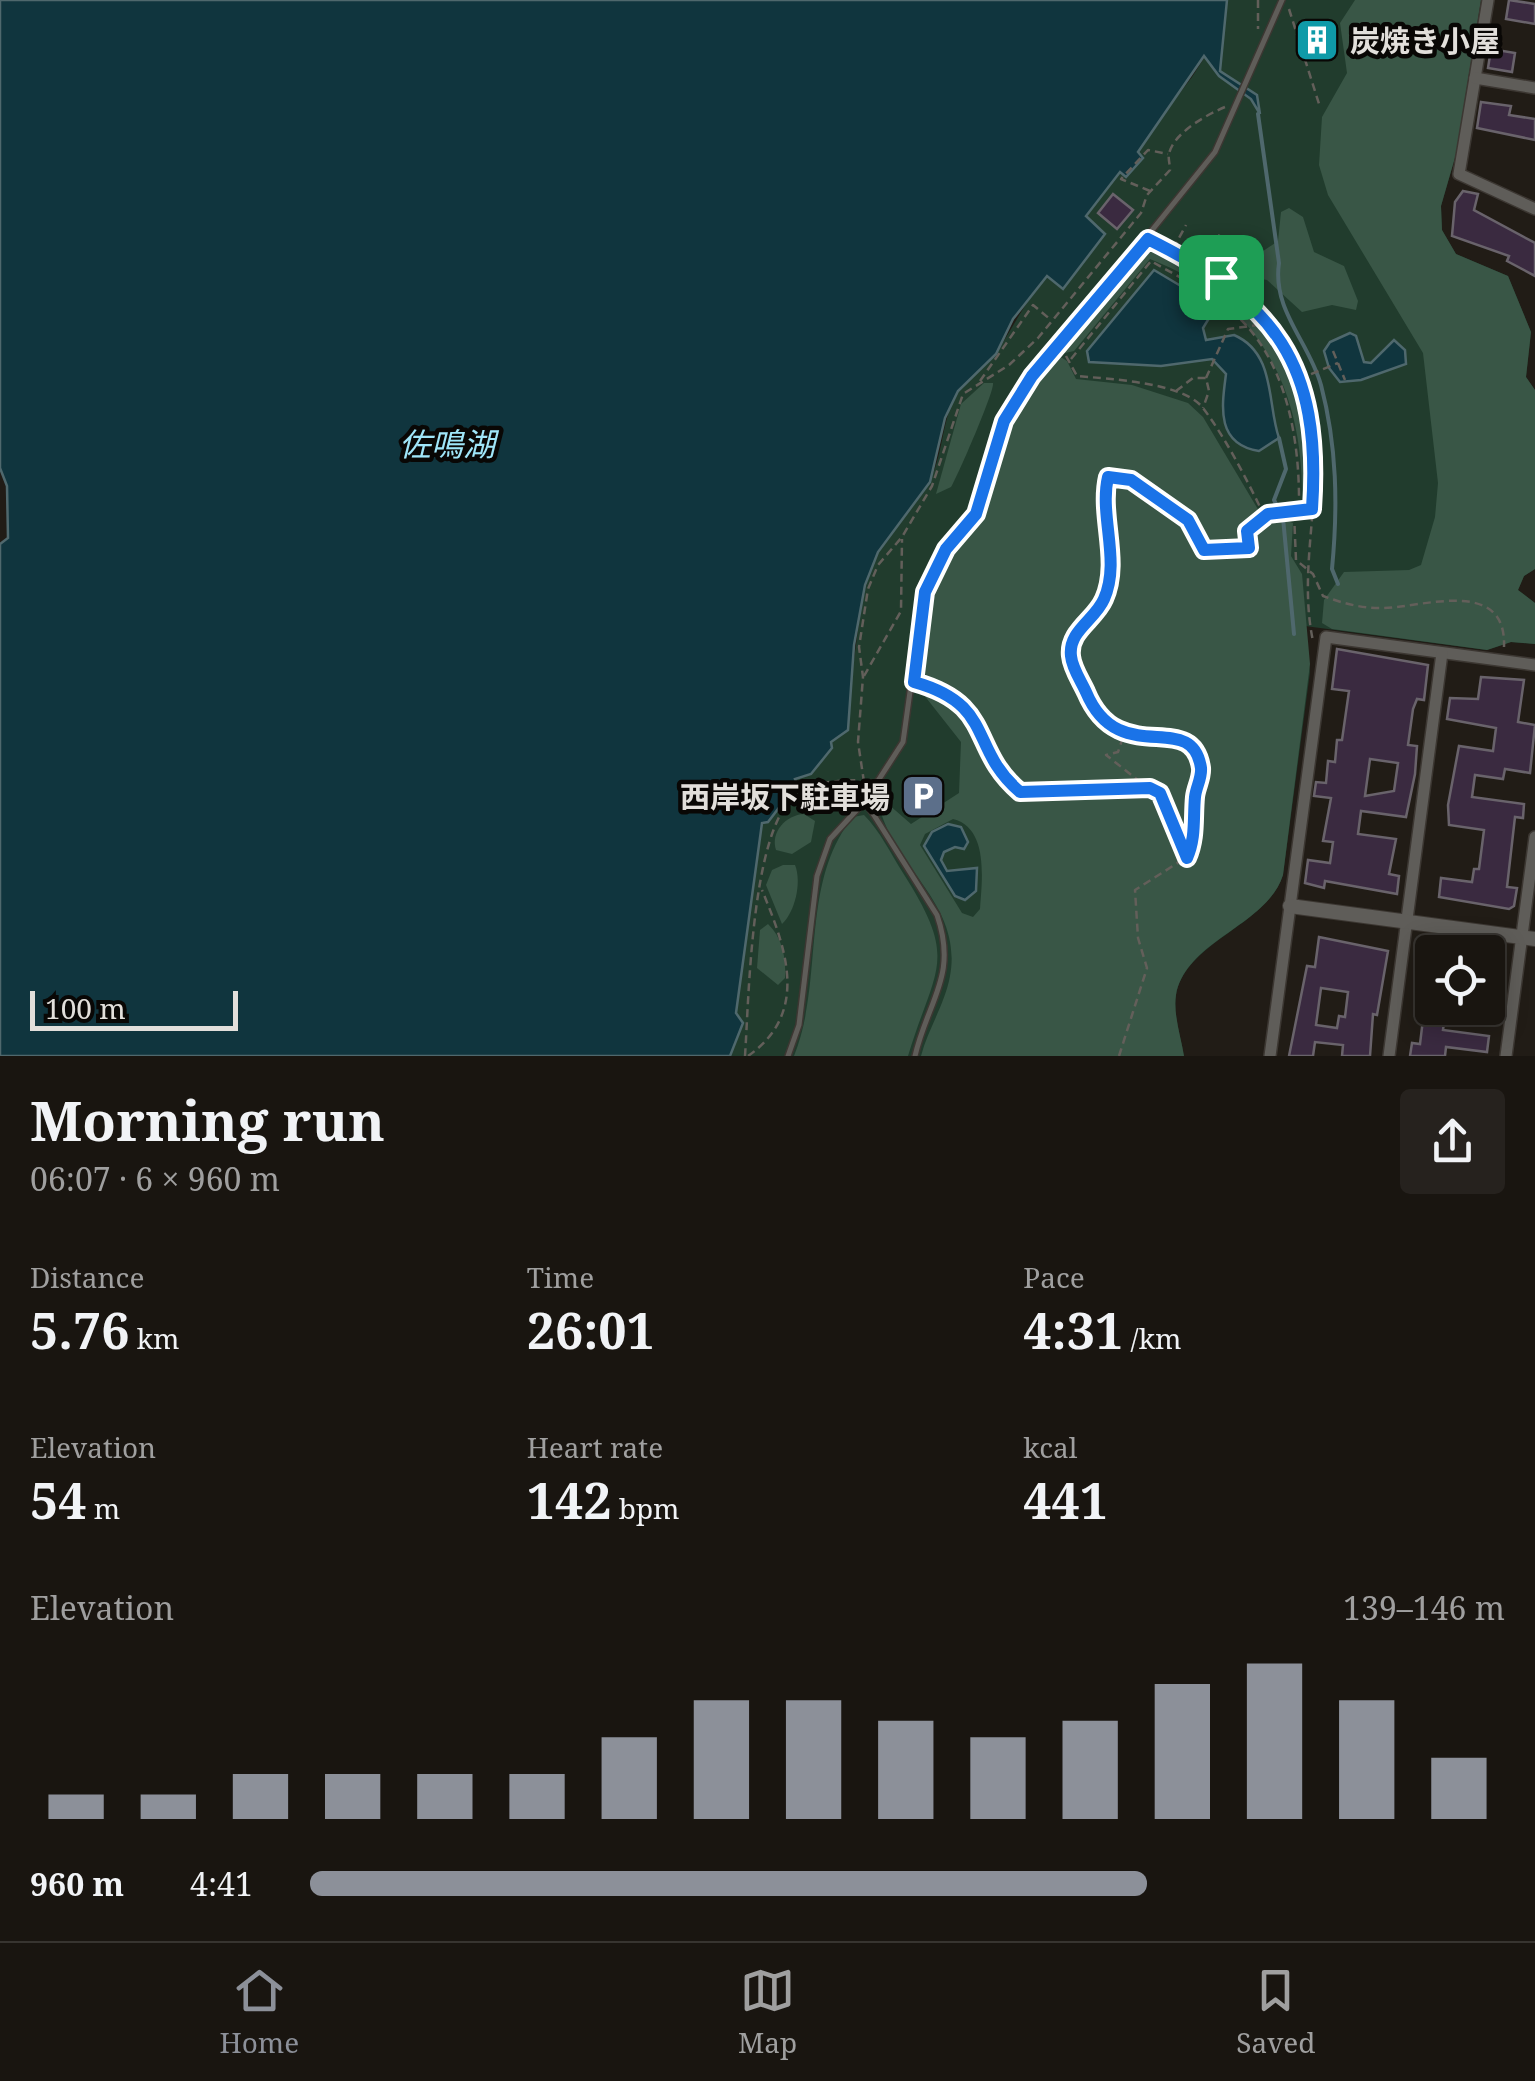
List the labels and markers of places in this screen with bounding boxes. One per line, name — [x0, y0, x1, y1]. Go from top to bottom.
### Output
building icon: 炭焼き小屋 — [1294, 17, 1340, 63]
place label: 炭焼き小屋 — [1350, 20, 1500, 61]
pin — [1179, 235, 1264, 320]
parking icon: 西岸坂下駐車場 — [900, 773, 946, 819]
place label: 西岸坂下駐車場 — [680, 776, 890, 817]

